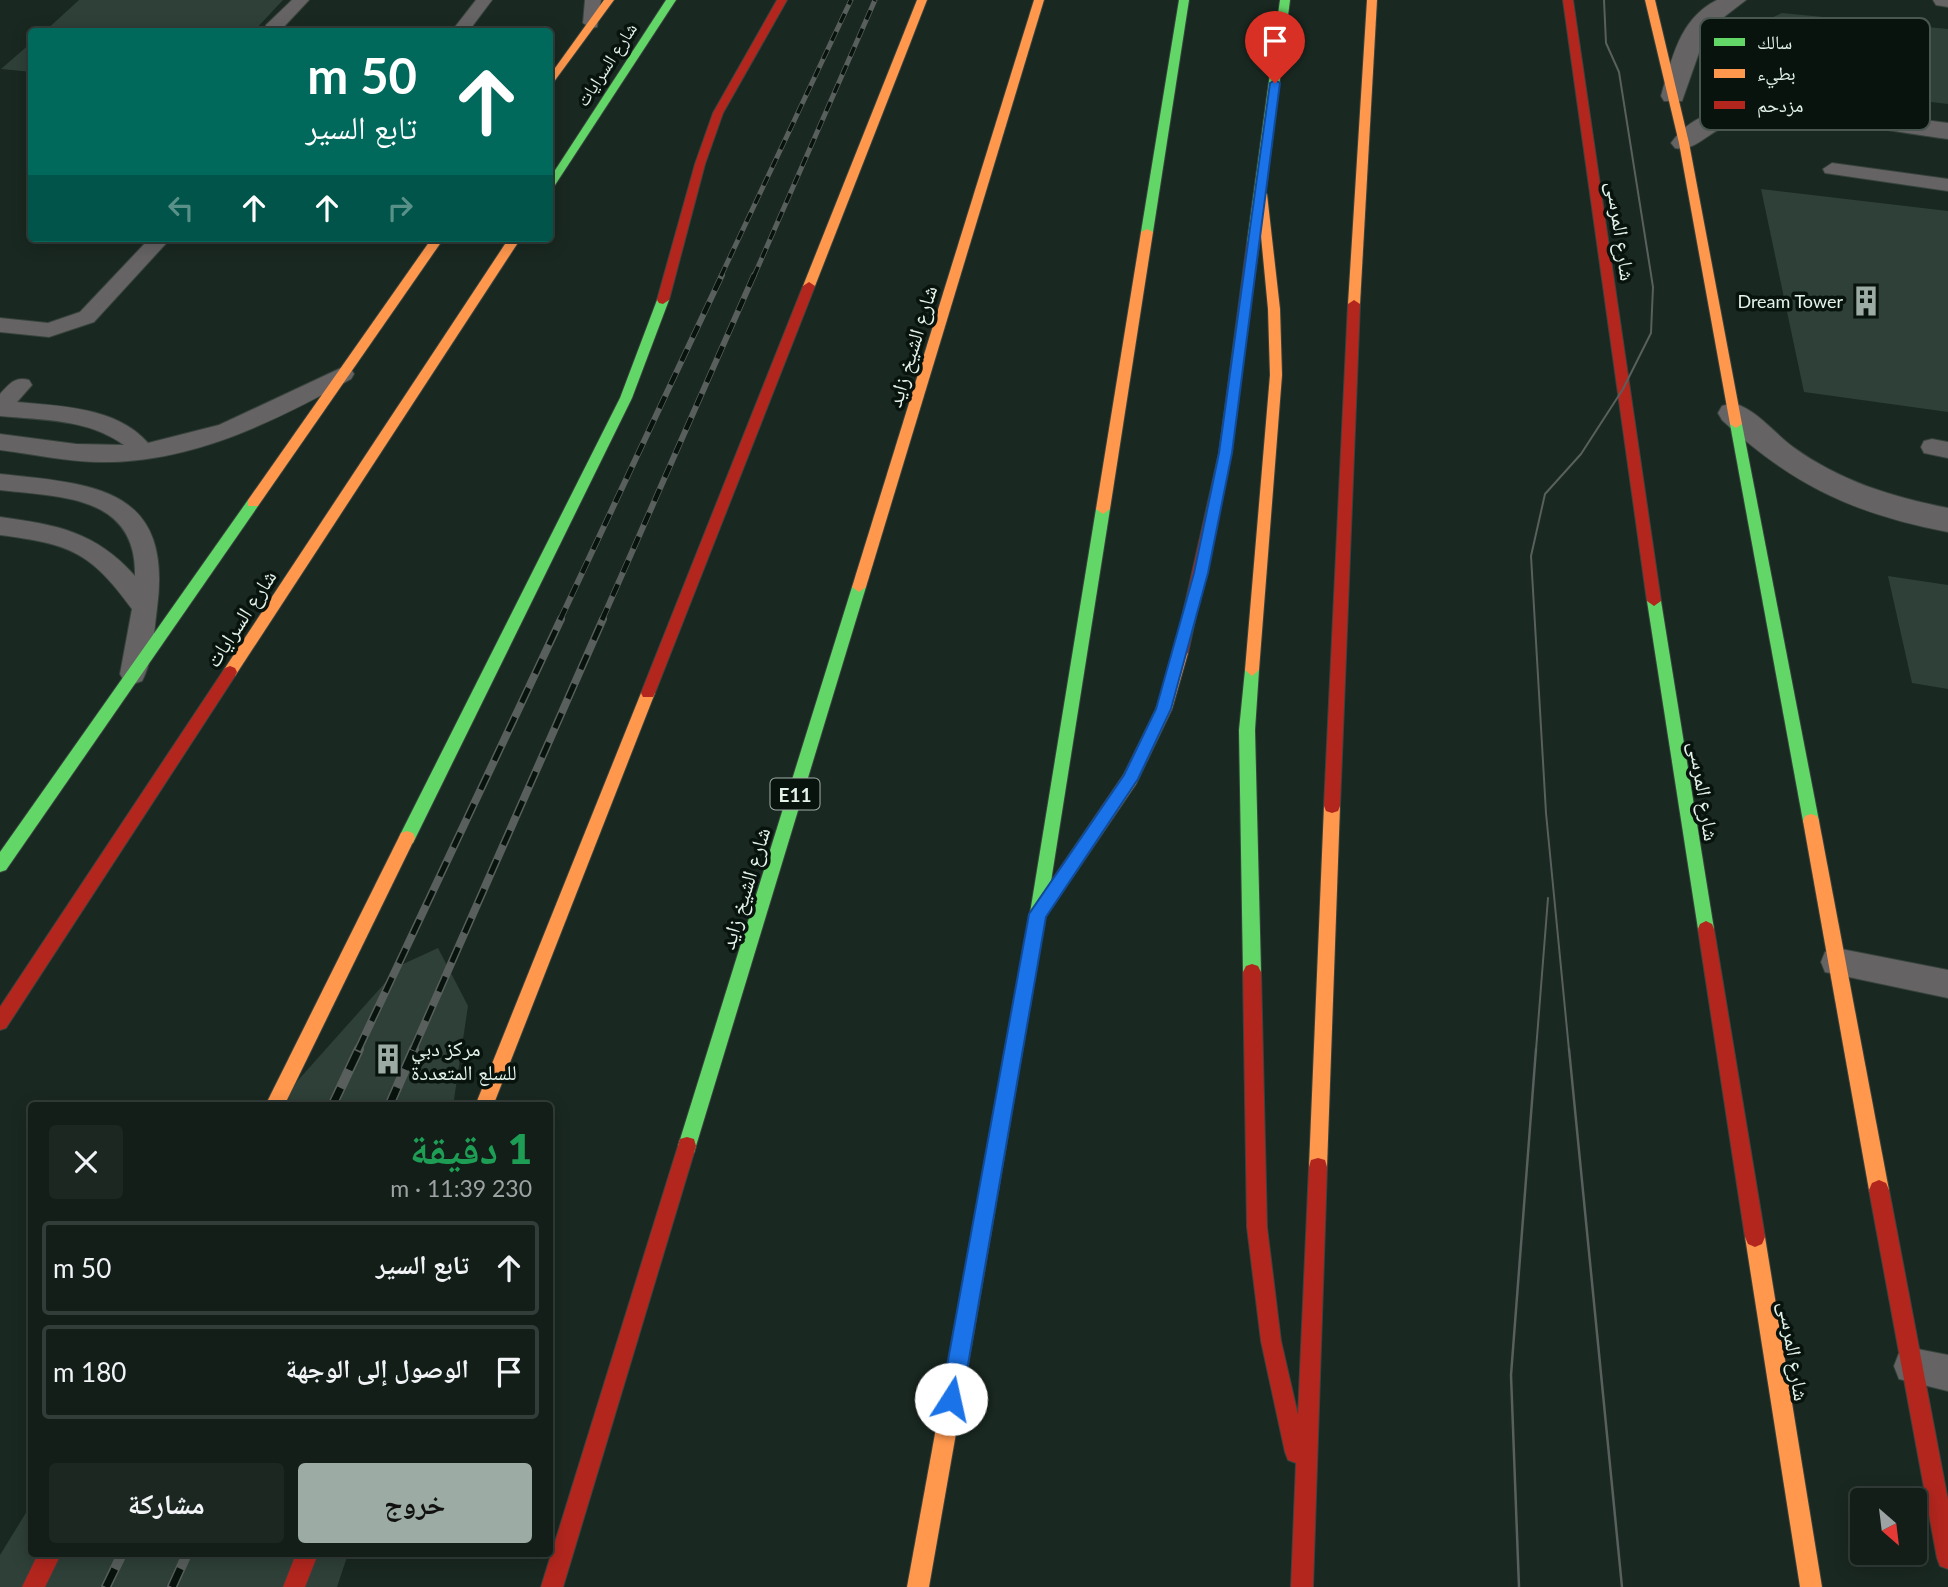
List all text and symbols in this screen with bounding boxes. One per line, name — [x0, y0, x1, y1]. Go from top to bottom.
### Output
pin — [1245, 11, 1305, 83]
street label: شارع السرايات — [571, 18, 642, 110]
legend — [1700, 18, 1930, 130]
icon: arrive — [1256, 22, 1294, 60]
text: سالك — [1757, 30, 1792, 53]
text: 50 m — [307, 46, 417, 104]
icon: ahead — [441, 56, 532, 147]
text: بطيء — [1757, 61, 1796, 89]
text: مزدحم — [1757, 93, 1803, 118]
text: تابع السير — [306, 107, 417, 146]
street label: شارع المرسى — [1601, 180, 1641, 283]
icon: left — [162, 189, 200, 227]
icon: ahead — [235, 189, 273, 227]
icon: ahead — [308, 189, 346, 227]
icon: right — [381, 189, 419, 227]
street label: شارع الشيخ زايد — [881, 282, 943, 410]
building icon: Dream Tower — [1849, 284, 1883, 318]
place label: Dream Tower — [1737, 290, 1843, 312]
street label: شارع السرايات — [199, 565, 282, 672]
street label: شارع المرسى — [1683, 740, 1725, 843]
road number: E11 — [770, 778, 820, 810]
street label: شارع الشيخ زايد — [714, 824, 776, 952]
place label: مركز دبي للسلع المتعددة — [411, 1035, 517, 1086]
building icon: مركز دبي للسلع المتعددة — [371, 1042, 405, 1076]
text: 1 دقيقة — [410, 1123, 532, 1173]
button: close — [49, 1125, 123, 1199]
text: 230 m · 11:39 — [390, 1174, 532, 1202]
text: تابع السير — [376, 1248, 469, 1280]
icon: ahead — [490, 1249, 528, 1287]
text: 50 m — [53, 1252, 111, 1284]
street label: شارع المرسى — [1773, 1300, 1815, 1403]
text: الوصول إلى الوجهة — [285, 1352, 469, 1384]
icon: arrive — [490, 1353, 528, 1391]
text: 180 m — [53, 1356, 126, 1388]
position arrow — [914, 1362, 988, 1436]
button: مشاركة — [49, 1463, 284, 1543]
button: خروج — [298, 1463, 532, 1543]
north arrow — [1850, 1488, 1927, 1564]
map controls — [1850, 1488, 1927, 1565]

